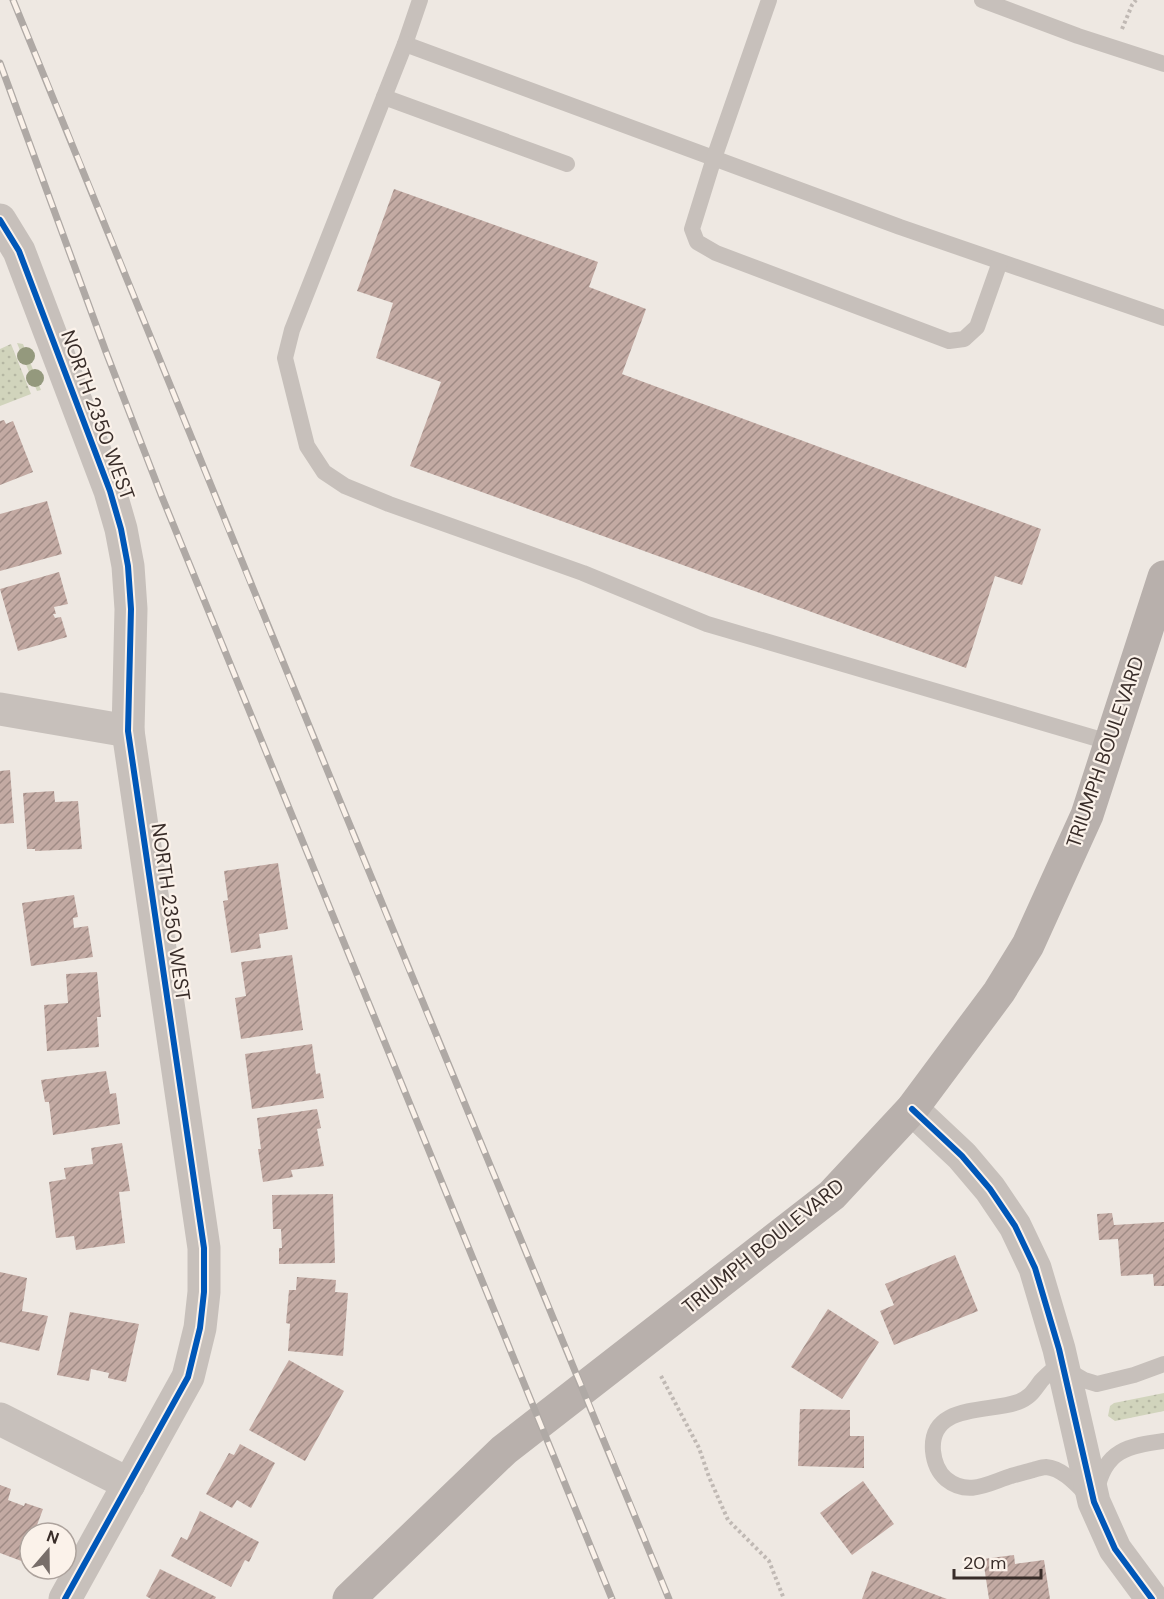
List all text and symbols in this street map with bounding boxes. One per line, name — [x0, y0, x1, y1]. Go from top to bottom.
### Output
street label: NORTH 2350 WEST — [55, 326, 141, 504]
street label: TRIUMPH BOULEVARD — [1060, 653, 1150, 851]
street label: NORTH 2350 WEST — [146, 822, 196, 1002]
street label: TRIUMPH BOULEVARD — [677, 1173, 849, 1319]
north arrow — [18, 1521, 78, 1581]
text: N — [44, 1526, 62, 1549]
scale bar — [954, 1542, 1041, 1580]
text: 20 m — [963, 1551, 1006, 1575]

